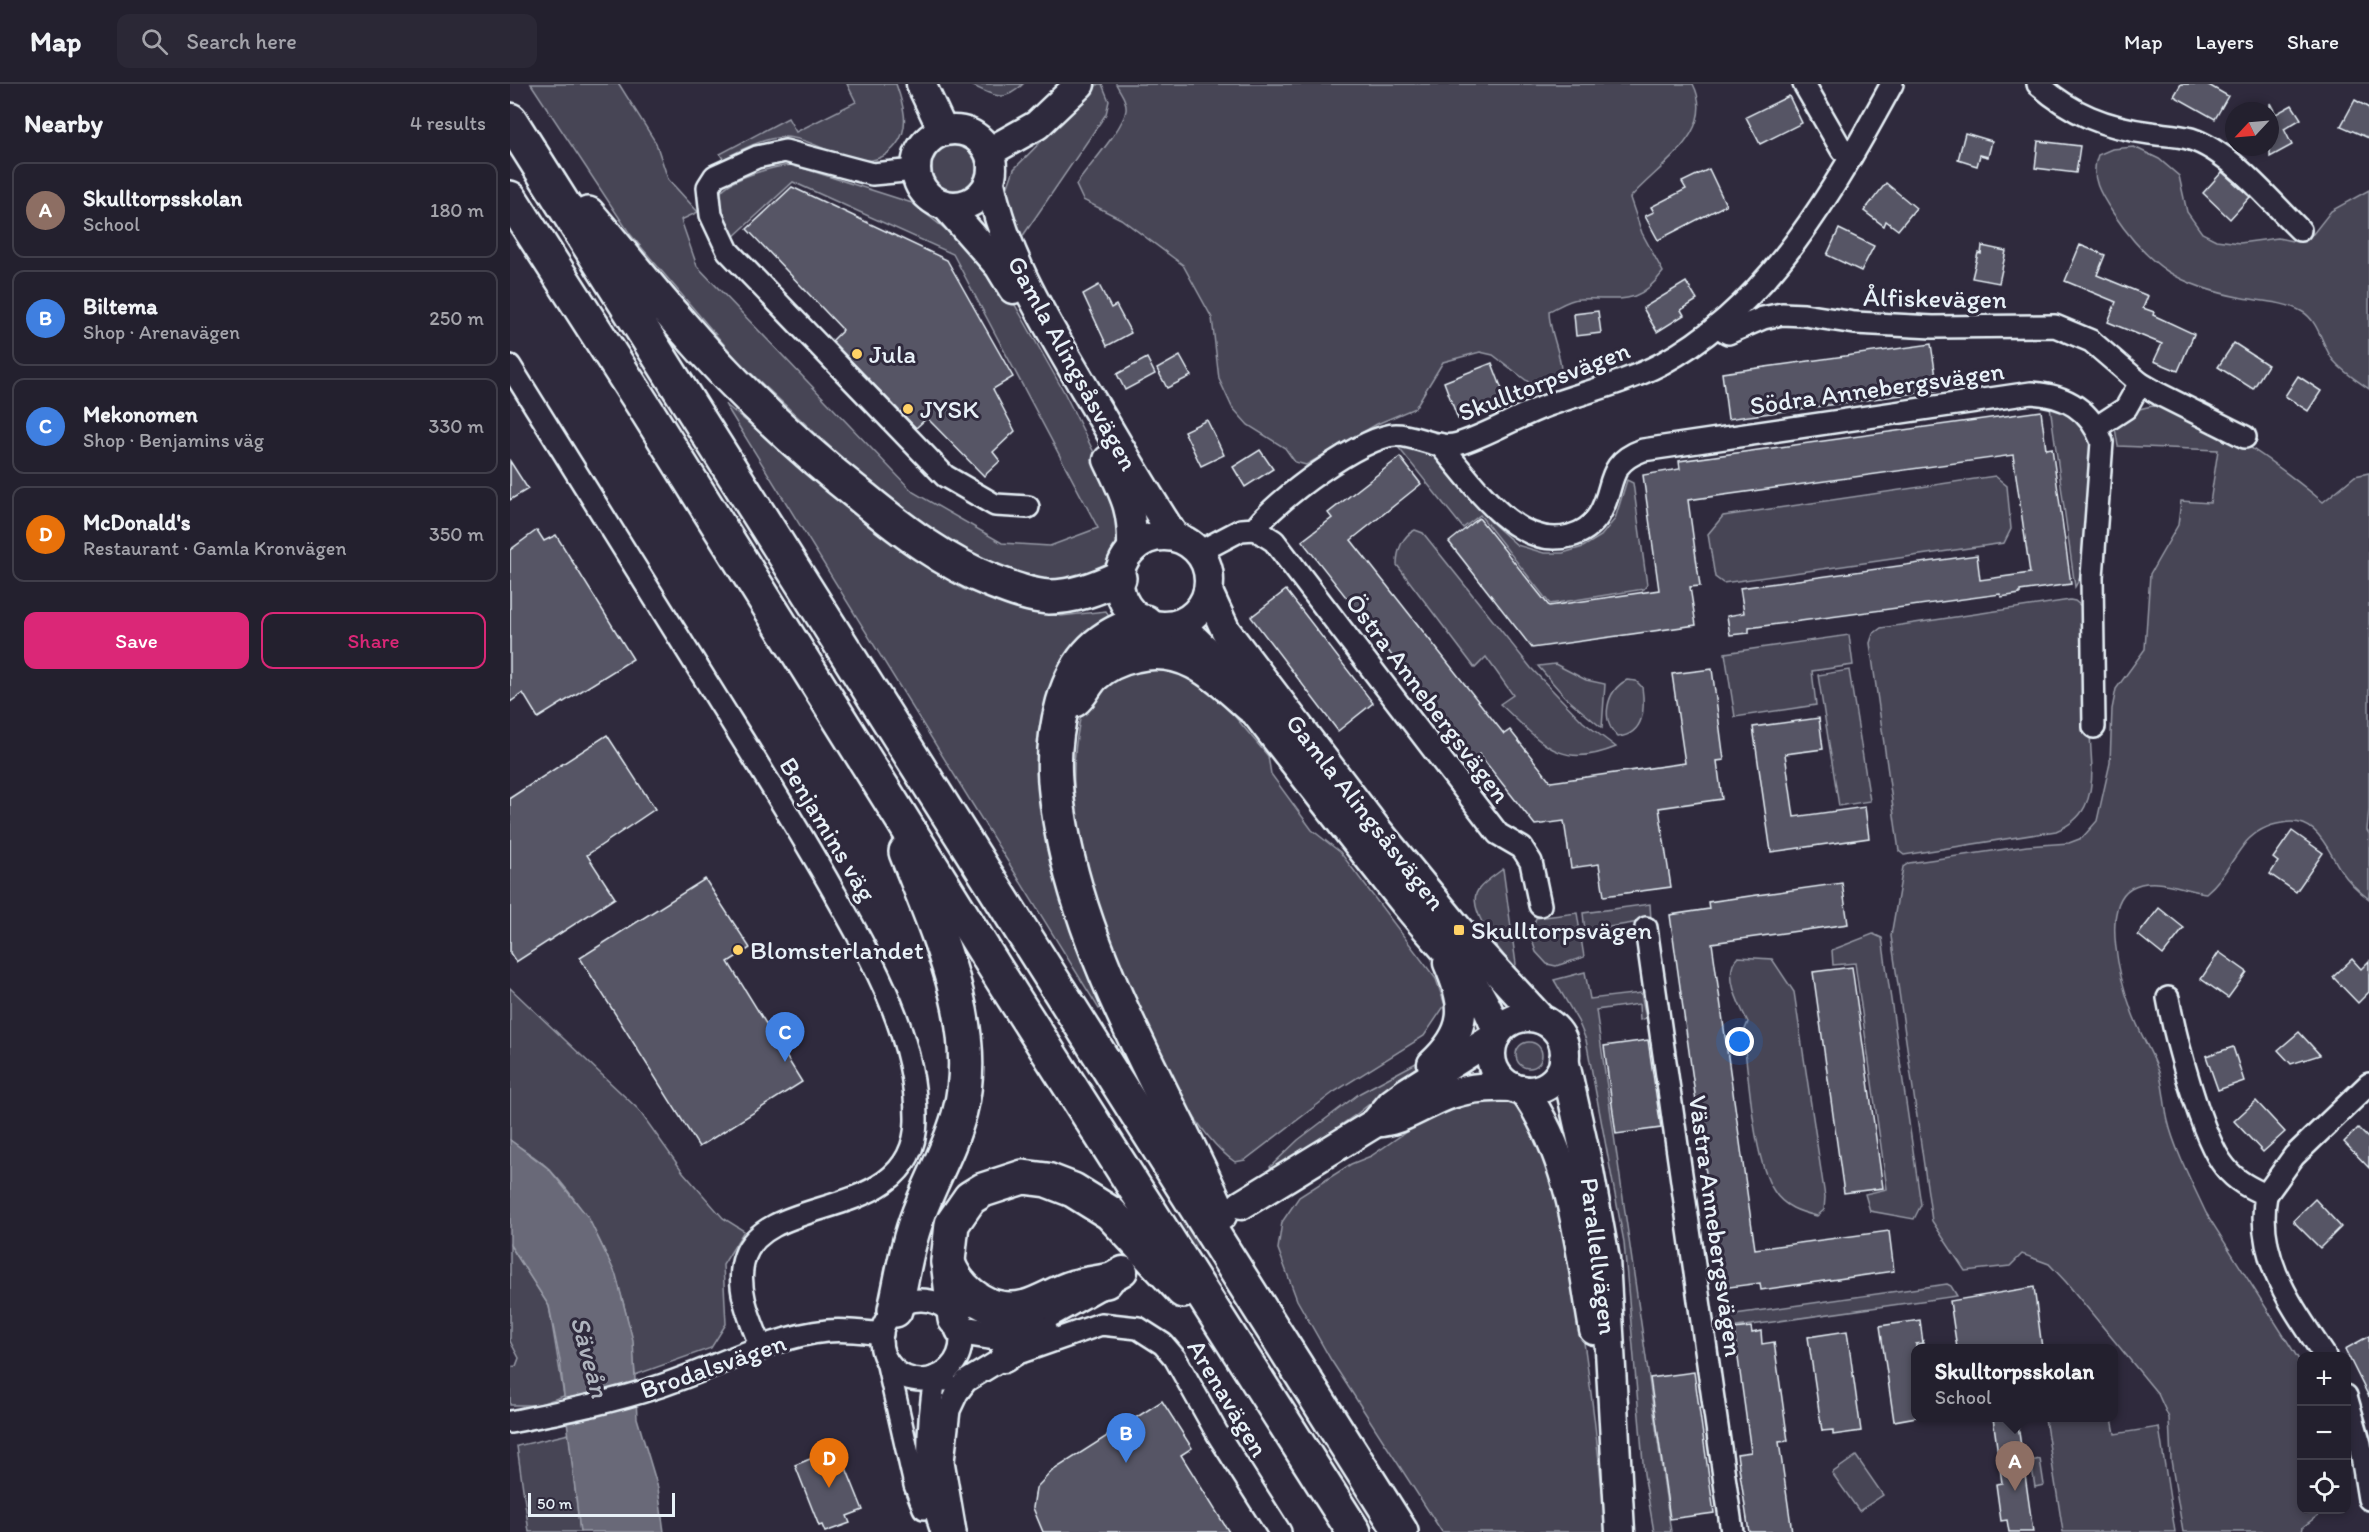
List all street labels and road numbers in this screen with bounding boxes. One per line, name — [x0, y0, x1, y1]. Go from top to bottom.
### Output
street label: Gamla Alingsåsvägen — [1001, 250, 1145, 476]
street label: Ålfiskevägen — [1863, 281, 2007, 315]
street label: Skulltorpsvägen — [1454, 333, 1635, 428]
street label: Södra Annebergsvägen — [1748, 354, 2006, 422]
street label: Östra Annebergsvägen — [1339, 587, 1518, 809]
street label: Gamla Alingsåsvägen — [1279, 707, 1453, 917]
street label: Benjamins väg — [772, 751, 884, 908]
street label: Västra Annebergsvägen — [1682, 1093, 1750, 1359]
street label: Parallellvägen — [1574, 1176, 1625, 1336]
street label: Brodalsvägen — [636, 1326, 790, 1406]
street label: Arenavägen — [1180, 1333, 1276, 1463]

